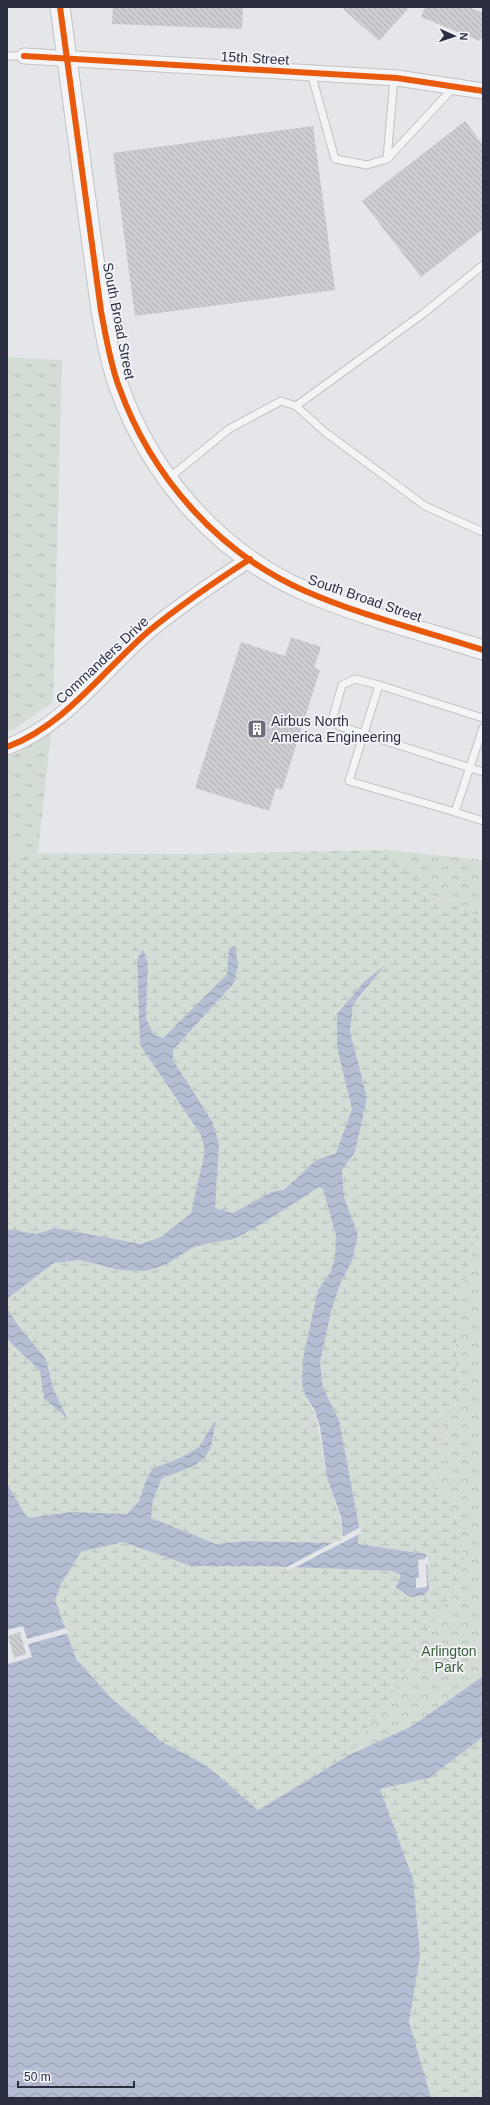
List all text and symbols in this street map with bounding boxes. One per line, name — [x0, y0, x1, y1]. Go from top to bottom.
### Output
north arrow — [434, 16, 474, 56]
text: N — [458, 32, 470, 41]
street label: 15th Street — [220, 48, 290, 68]
street label: South Broad Street — [100, 261, 138, 381]
street label: South Broad Street — [306, 571, 424, 625]
street label: Commanders Drive — [52, 613, 152, 707]
place label: Airbus North America Engineering — [271, 713, 401, 745]
building icon: Airbus North America Engineering — [246, 718, 268, 740]
park label: Arlington Park — [421, 1643, 477, 1675]
scale bar — [18, 2063, 134, 2089]
text: 50 m — [24, 2070, 51, 2084]

